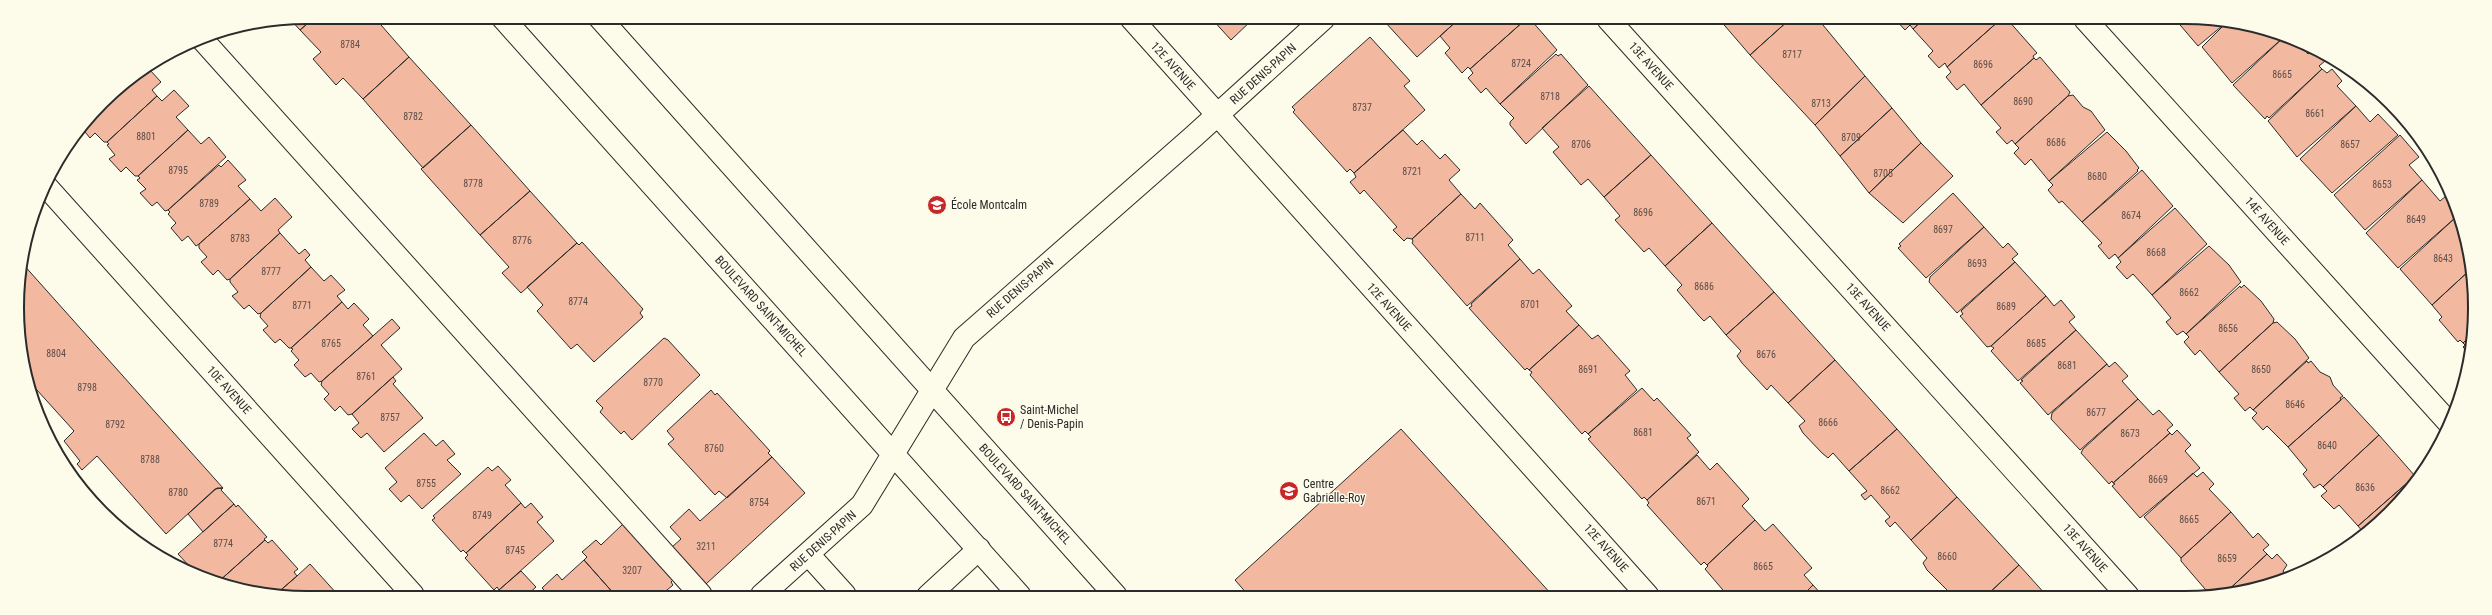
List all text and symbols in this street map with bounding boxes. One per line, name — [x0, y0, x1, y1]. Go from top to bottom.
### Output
house number: 8784 — [340, 39, 360, 50]
street label: 12E AVENUE — [1148, 39, 1198, 93]
street label: 13E AVENUE — [1626, 39, 1676, 93]
street label: RUE DENIS-PAPIN — [1227, 41, 1299, 107]
house number: 8717 — [1782, 49, 1802, 60]
house number: 8724 — [1511, 58, 1531, 69]
house number: 8696 — [1973, 59, 1993, 70]
house number: 8665 — [2272, 69, 2292, 80]
house number: 8718 — [1540, 91, 1560, 102]
house number: 8690 — [2013, 96, 2033, 107]
house number: 8713 — [1811, 98, 1831, 109]
house number: 8737 — [1352, 102, 1372, 113]
house number: 8661 — [2305, 108, 2325, 119]
house number: 8782 — [403, 111, 423, 122]
house number: 8801 — [136, 131, 156, 142]
house number: 8709 — [1841, 132, 1861, 143]
house number: 8686 — [2046, 137, 2066, 148]
house number: 8706 — [1571, 139, 1591, 150]
house number: 8657 — [2340, 139, 2360, 150]
house number: 8795 — [168, 165, 188, 176]
house number: 8721 — [1402, 166, 1422, 177]
house number: 8705 — [1873, 168, 1893, 179]
house number: 8680 — [2087, 171, 2107, 182]
house number: 8778 — [463, 178, 483, 189]
house number: 8653 — [2372, 179, 2392, 190]
school or university icon: École Montcalm — [926, 194, 948, 216]
street label: 14E AVENUE — [2242, 194, 2292, 248]
place label: École Montcalm — [951, 197, 1027, 212]
house number: 8789 — [199, 198, 219, 209]
house number: 8696 — [1633, 207, 1653, 218]
house number: 8674 — [2121, 210, 2141, 221]
house number: 8649 — [2406, 214, 2426, 225]
house number: 8697 — [1933, 224, 1953, 235]
house number: 8711 — [1465, 232, 1485, 243]
house number: 8783 — [230, 233, 250, 244]
house number: 8776 — [512, 235, 532, 246]
house number: 8668 — [2146, 247, 2166, 258]
street label: BOULEVARD SAINT-MICHEL — [712, 253, 810, 359]
house number: 8643 — [2433, 253, 2453, 264]
street label: RUE DENIS-PAPIN — [984, 255, 1056, 321]
house number: 8693 — [1967, 258, 1987, 269]
house number: 8777 — [261, 266, 281, 277]
street label: 12E AVENUE — [1364, 280, 1414, 334]
street label: 13E AVENUE — [1843, 280, 1893, 334]
house number: 8686 — [1694, 281, 1714, 292]
house number: 8662 — [2179, 287, 2199, 298]
house number: 8774 — [568, 296, 588, 307]
house number: 8701 — [1520, 299, 1540, 310]
house number: 8771 — [292, 300, 312, 311]
house number: 8689 — [1996, 301, 2016, 312]
house number: 8656 — [2218, 323, 2238, 334]
house number: 8765 — [321, 338, 341, 349]
house number: 8685 — [2026, 338, 2046, 349]
house number: 8804 — [46, 348, 66, 359]
house number: 8676 — [1756, 349, 1776, 360]
house number: 8681 — [2057, 360, 2077, 371]
street label: 10E AVENUE — [204, 363, 254, 417]
house number: 8691 — [1578, 364, 1598, 375]
house number: 8650 — [2251, 364, 2271, 375]
house number: 8761 — [356, 371, 376, 382]
house number: 8770 — [643, 377, 663, 388]
house number: 8798 — [77, 382, 97, 393]
house number: 8646 — [2285, 399, 2305, 410]
place label: Saint-Michel / Denis-Papin — [1020, 403, 1084, 431]
bus stop icon: Saint-Michel / Denis-Papin — [995, 406, 1017, 428]
house number: 8677 — [2086, 407, 2106, 418]
house number: 8757 — [380, 412, 400, 423]
house number: 8666 — [1818, 417, 1838, 428]
house number: 8792 — [105, 419, 125, 430]
house number: 8681 — [1633, 427, 1653, 438]
house number: 8673 — [2120, 428, 2140, 439]
house number: 8640 — [2317, 440, 2337, 451]
street label: BOULEVARD SAINT-MICHEL — [976, 441, 1074, 547]
house number: 8760 — [704, 443, 724, 454]
house number: 8788 — [140, 454, 160, 465]
house number: 8669 — [2148, 474, 2168, 485]
place label: Centre Gabrielle-Roy — [1303, 477, 1365, 505]
house number: 8755 — [416, 478, 436, 489]
school or university icon: Centre Gabrielle-Roy — [1278, 480, 1300, 502]
house number: 8636 — [2355, 482, 2375, 493]
house number: 8662 — [1880, 485, 1900, 496]
house number: 8780 — [168, 487, 188, 498]
house number: 8671 — [1696, 496, 1716, 507]
house number: 8754 — [749, 497, 769, 508]
street label: RUE DENIS-PAPIN — [787, 508, 859, 574]
house number: 8749 — [472, 510, 492, 521]
house number: 8665 — [2179, 514, 2199, 525]
street label: 12E AVENUE — [1581, 521, 1631, 575]
street label: 13E AVENUE — [2060, 521, 2110, 575]
house number: 8774 — [213, 538, 233, 549]
house number: 3211 — [696, 541, 716, 552]
house number: 8745 — [505, 545, 525, 556]
house number: 8660 — [1937, 551, 1957, 562]
house number: 8659 — [2217, 553, 2237, 564]
house number: 8665 — [1753, 561, 1773, 572]
house number: 3207 — [622, 565, 642, 576]

